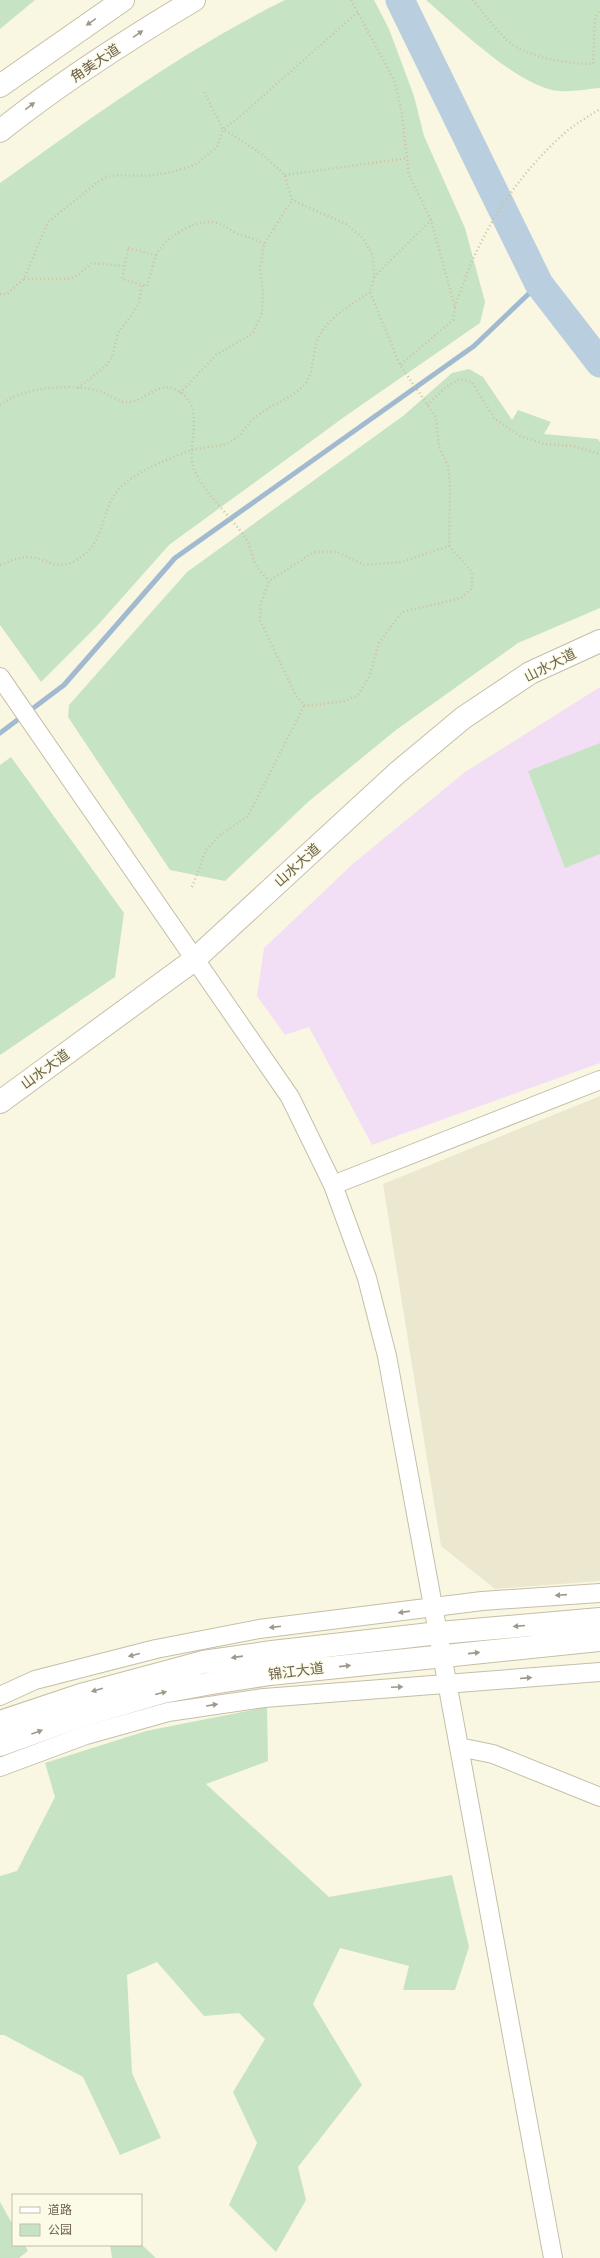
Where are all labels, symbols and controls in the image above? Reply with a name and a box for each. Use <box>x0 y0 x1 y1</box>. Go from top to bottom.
one-way arrow <box>86 18 96 26</box>
one-way arrow <box>133 30 143 38</box>
street label: 角美大道 <box>67 41 123 85</box>
one-way arrow <box>25 102 36 111</box>
street label: 山水大道 <box>521 645 579 685</box>
street label: 山水大道 <box>271 840 323 890</box>
street label: 山水大道 <box>18 1046 72 1092</box>
one-way arrow <box>555 1592 567 1599</box>
one-way arrow <box>398 1609 410 1615</box>
one-way arrow <box>513 1622 525 1629</box>
one-way arrow <box>269 1624 281 1630</box>
one-way arrow <box>468 1650 480 1656</box>
one-way arrow <box>128 1652 140 1658</box>
one-way arrow <box>231 1654 243 1660</box>
street label: 锦江大道 <box>267 1660 325 1682</box>
one-way arrow <box>339 1663 351 1669</box>
one-way arrow <box>520 1674 532 1681</box>
one-way arrow <box>391 1683 403 1690</box>
one-way arrow <box>91 1687 103 1693</box>
one-way arrow <box>155 1690 167 1696</box>
one-way arrow <box>205 1702 218 1708</box>
one-way arrow <box>31 1729 43 1735</box>
legend <box>12 2194 142 2246</box>
text: 道路 <box>48 2203 72 2216</box>
text: 公园 <box>48 2223 72 2236</box>

